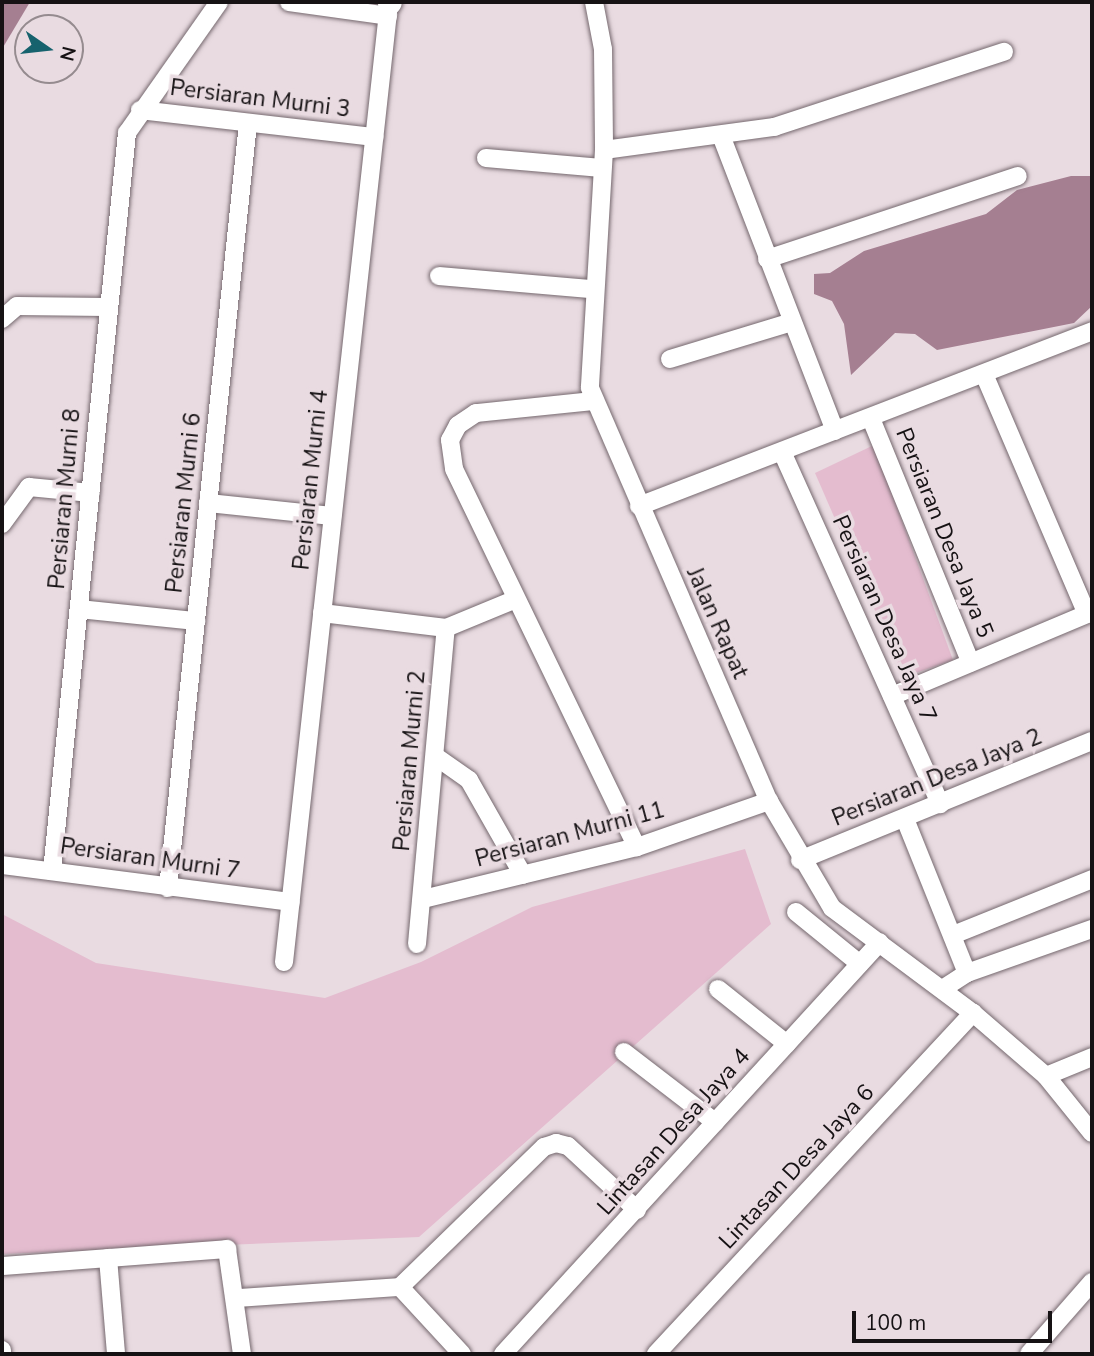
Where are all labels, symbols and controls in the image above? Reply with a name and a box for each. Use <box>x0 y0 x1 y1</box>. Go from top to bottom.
north arrow <box>14 14 84 84</box>
text: N <box>53 44 82 64</box>
street label: Persiaran Murni 3 <box>168 74 352 124</box>
street label: Persiaran Murni 4 <box>288 388 334 572</box>
street label: Persiaran Murni 8 <box>43 408 87 590</box>
street label: Persiaran Murni 6 <box>161 411 207 595</box>
street label: Persiaran Desa Jaya 5 <box>889 424 999 642</box>
street label: Persiaran Desa Jaya 7 <box>826 511 942 727</box>
street label: Jalan Rapat <box>680 563 754 683</box>
street label: Persiaran Murni 2 <box>388 670 432 852</box>
street label: Persiaran Desa Jaya 2 <box>828 723 1046 833</box>
street label: Persiaran Murni 11 <box>472 796 668 874</box>
street label: Persiaran Murni 7 <box>58 833 242 885</box>
street label: Lintasan Desa Jaya 4 <box>592 1043 756 1221</box>
street label: Lintasan Desa Jaya 6 <box>714 1079 880 1255</box>
scale bar <box>856 1296 1056 1340</box>
text: 100 m <box>865 1309 926 1337</box>

